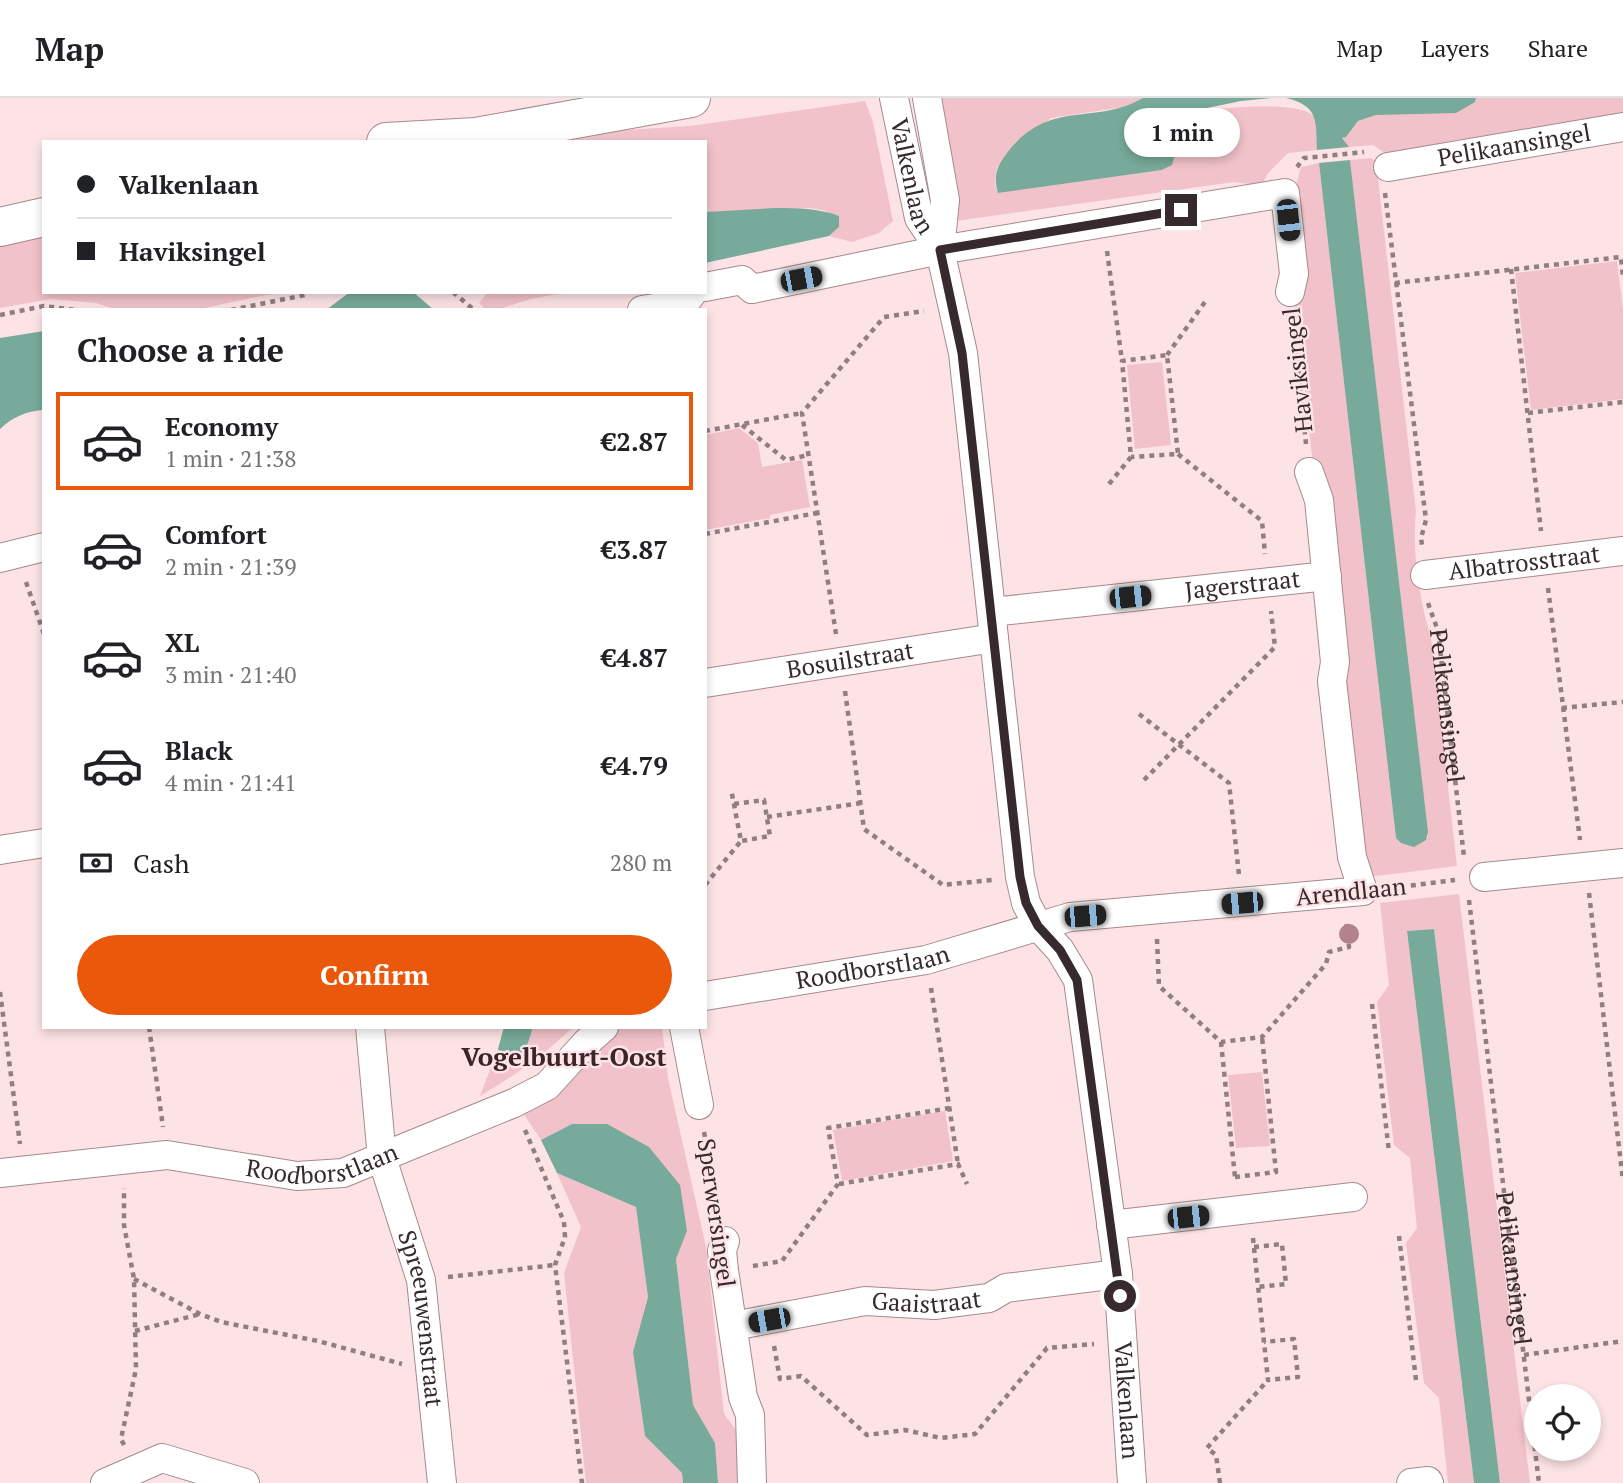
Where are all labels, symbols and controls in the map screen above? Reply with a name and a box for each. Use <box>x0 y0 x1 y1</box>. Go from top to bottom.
text: Map <box>35 27 104 70</box>
text: Map <box>1336 32 1383 64</box>
text: Layers <box>1421 32 1490 64</box>
text: Share <box>1528 32 1588 64</box>
callout: 1 min <box>1123 108 1239 158</box>
street label: Valkenlaan <box>884 115 942 240</box>
street label: Pelikaansingel <box>1435 116 1593 173</box>
text: 1 min <box>1151 117 1213 148</box>
text: Valkenlaan <box>119 167 259 201</box>
route end <box>1165 194 1197 226</box>
car <box>1276 198 1301 242</box>
text: Haviksingel <box>119 234 266 268</box>
car <box>779 265 824 293</box>
street label: Haviksingel <box>1275 306 1319 434</box>
text: Choose a ride <box>77 329 284 371</box>
text: Economy <box>165 409 278 443</box>
icon: car <box>81 410 144 473</box>
text: €2.87 <box>602 424 668 458</box>
text: 1 min · 21:38 <box>165 443 297 474</box>
text: Comfort <box>165 517 267 551</box>
icon: car <box>81 518 144 581</box>
text: €3.87 <box>602 532 668 566</box>
street label: Albatrosstraat <box>1447 537 1602 587</box>
text: 2 min · 21:39 <box>165 551 297 582</box>
street label: Jagerstraat <box>1183 562 1302 606</box>
car <box>1109 584 1152 610</box>
text: XL <box>165 625 199 659</box>
icon: car <box>81 626 144 689</box>
street label: Pelikaansingel <box>1423 627 1472 784</box>
street label: Bosuilstraat <box>784 634 916 685</box>
text: €4.87 <box>602 640 668 674</box>
text: 3 min · 21:40 <box>165 659 297 690</box>
text: Black <box>165 733 233 767</box>
icon: car <box>81 734 144 797</box>
text: €4.79 <box>602 748 668 782</box>
text: 4 min · 21:41 <box>165 767 297 798</box>
icon: cash <box>77 844 115 882</box>
text: Cash <box>133 846 189 880</box>
text: 280 m <box>610 847 672 878</box>
street label: Arendlaan <box>1294 869 1408 913</box>
car <box>1221 891 1264 915</box>
car <box>1064 904 1107 928</box>
button: Confirm <box>77 935 672 1015</box>
street label: Roodborstlaan <box>793 937 953 996</box>
district label: Vogelbuurt-Oost <box>461 1039 667 1073</box>
street label: Roodborstlaan <box>244 1135 402 1191</box>
street label: Sperwersingel <box>691 1136 743 1289</box>
street label: Pelikaansingel <box>1489 1189 1539 1347</box>
car <box>1167 1204 1210 1230</box>
street label: Spreeuwenstraat <box>391 1226 451 1409</box>
route start <box>1104 1280 1136 1312</box>
street label: Gaaistraat <box>871 1282 983 1320</box>
car <box>747 1306 792 1334</box>
street label: Valkenlaan <box>1108 1340 1147 1460</box>
map controls <box>1524 1384 1601 1461</box>
button: locate <box>1524 1384 1601 1461</box>

